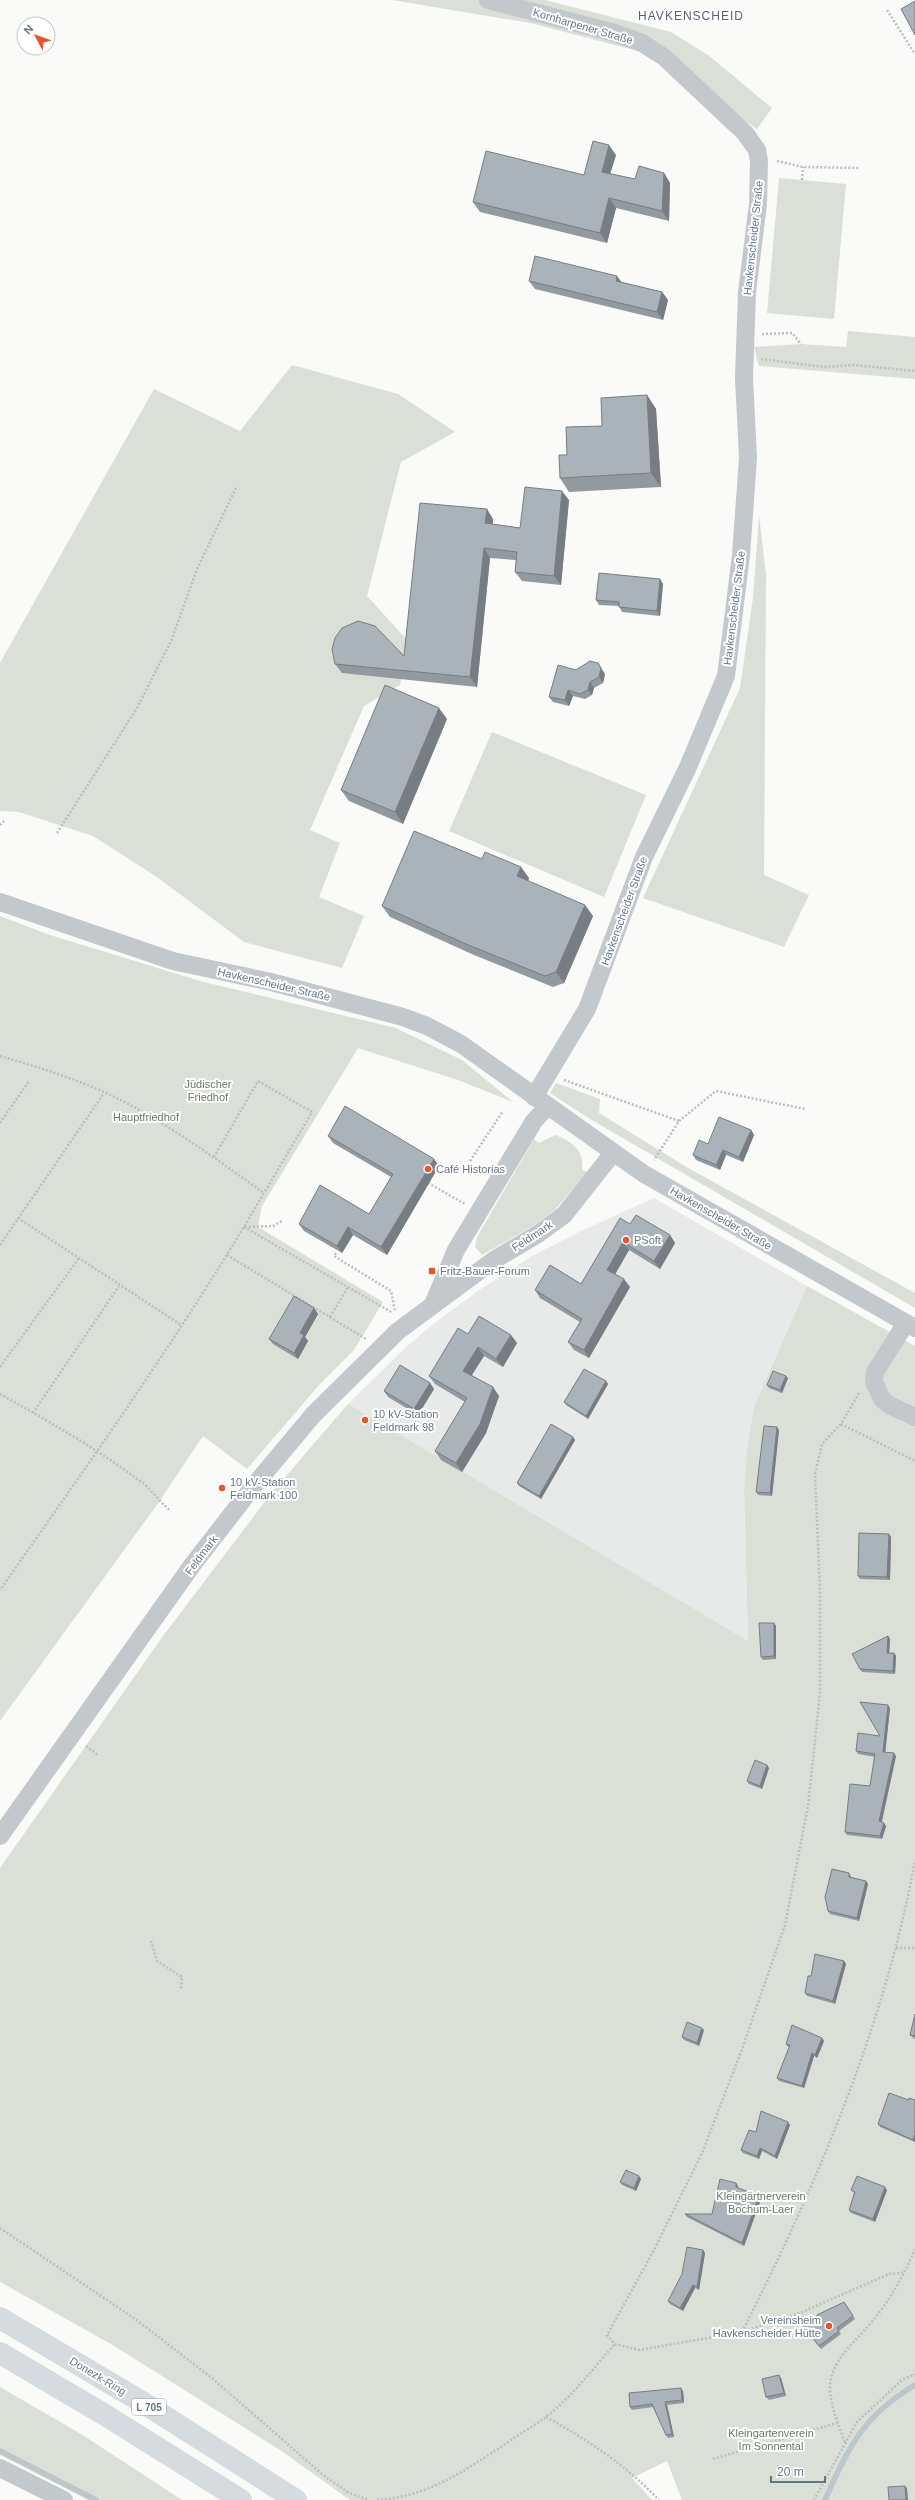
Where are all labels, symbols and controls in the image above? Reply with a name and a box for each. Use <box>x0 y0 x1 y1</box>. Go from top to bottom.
street label: Kornharpener Straße <box>532 6 634 46</box>
district label: HAVKENSCHEID <box>638 9 744 23</box>
north arrow <box>16 16 56 56</box>
text: N <box>21 22 36 36</box>
street label: Havkenscheider Straße <box>741 180 765 296</box>
street label: Havkenscheider Straße <box>721 550 747 666</box>
street label: Havkenscheider Straße <box>599 855 649 967</box>
street label: Havkenscheider Straße <box>217 965 331 1003</box>
park label: Jüdischer Friedhof <box>184 1078 232 1103</box>
park label: Hauptfriedhof <box>113 1111 180 1123</box>
place label: Café Historias <box>436 1163 506 1175</box>
marker: Café Historias <box>423 1164 433 1174</box>
street label: Havkenscheider Straße <box>668 1184 774 1252</box>
street label: Feldmark <box>510 1218 555 1254</box>
place label: PSoft <box>634 1234 661 1246</box>
marker: PSoft <box>621 1235 631 1245</box>
place label: Fritz-Bauer-Forum <box>440 1265 530 1277</box>
marker: Fritz-Bauer-Forum <box>427 1266 437 1276</box>
place label: 10 kV-Station Feldmark 98 <box>373 1408 438 1433</box>
marker: 10 kV-Station Feldmark 98 <box>360 1415 370 1425</box>
place label: 10 kV-Station Feldmark 100 <box>230 1476 297 1501</box>
marker: 10 kV-Station Feldmark 100 <box>217 1483 227 1493</box>
street label: Feldmark <box>182 1533 220 1577</box>
park label: Kleingärtnerverein Bochum-Laer <box>716 2190 806 2215</box>
place label: Vereinsheim Havkenscheider Hütte <box>713 2314 821 2339</box>
marker: Vereinsheim Havkenscheider Hütte <box>824 2321 834 2331</box>
street label: Donezk-Ring <box>68 2354 128 2398</box>
road number: L 705 <box>132 2399 166 2415</box>
park label: Kleingartenverein Im Sonnental <box>728 2427 814 2452</box>
scale bar <box>771 2458 825 2484</box>
text: 20 m <box>777 2465 804 2479</box>

